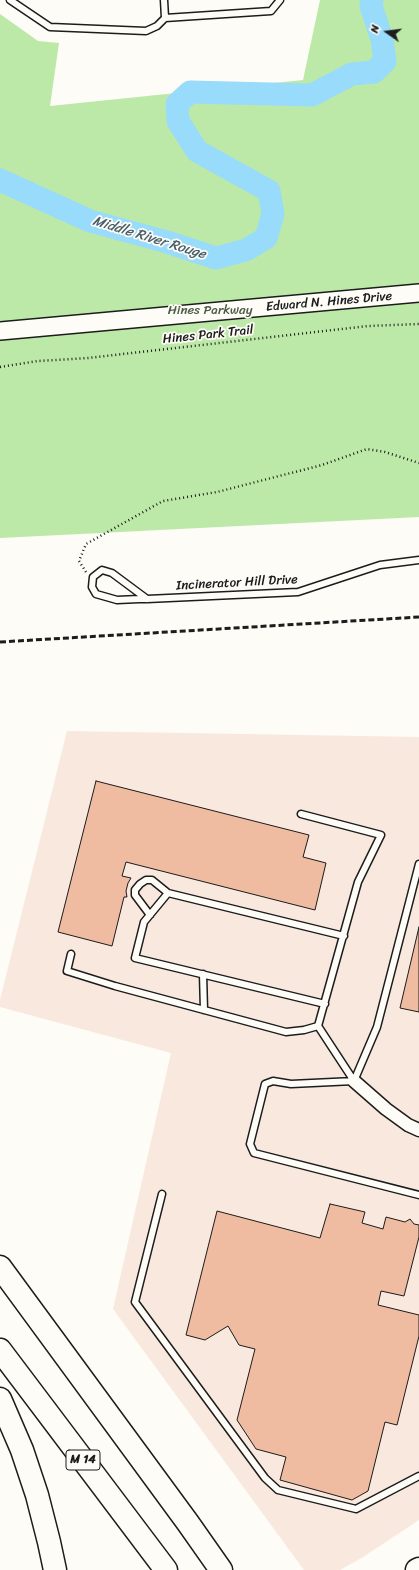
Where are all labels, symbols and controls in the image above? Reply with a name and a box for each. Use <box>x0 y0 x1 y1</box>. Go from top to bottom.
north arrow <box>367 12 407 52</box>
text: N <box>365 23 385 35</box>
water label: Middle River Rouge <box>90 213 208 263</box>
street label: Edward N. Hines Drive <box>265 289 393 315</box>
park label: Hines Parkway <box>168 303 252 319</box>
street label: Hines Park Trail <box>162 322 254 348</box>
street label: Incinerator Hill Drive <box>176 572 298 594</box>
road number: M 14 <box>66 1450 100 1470</box>

